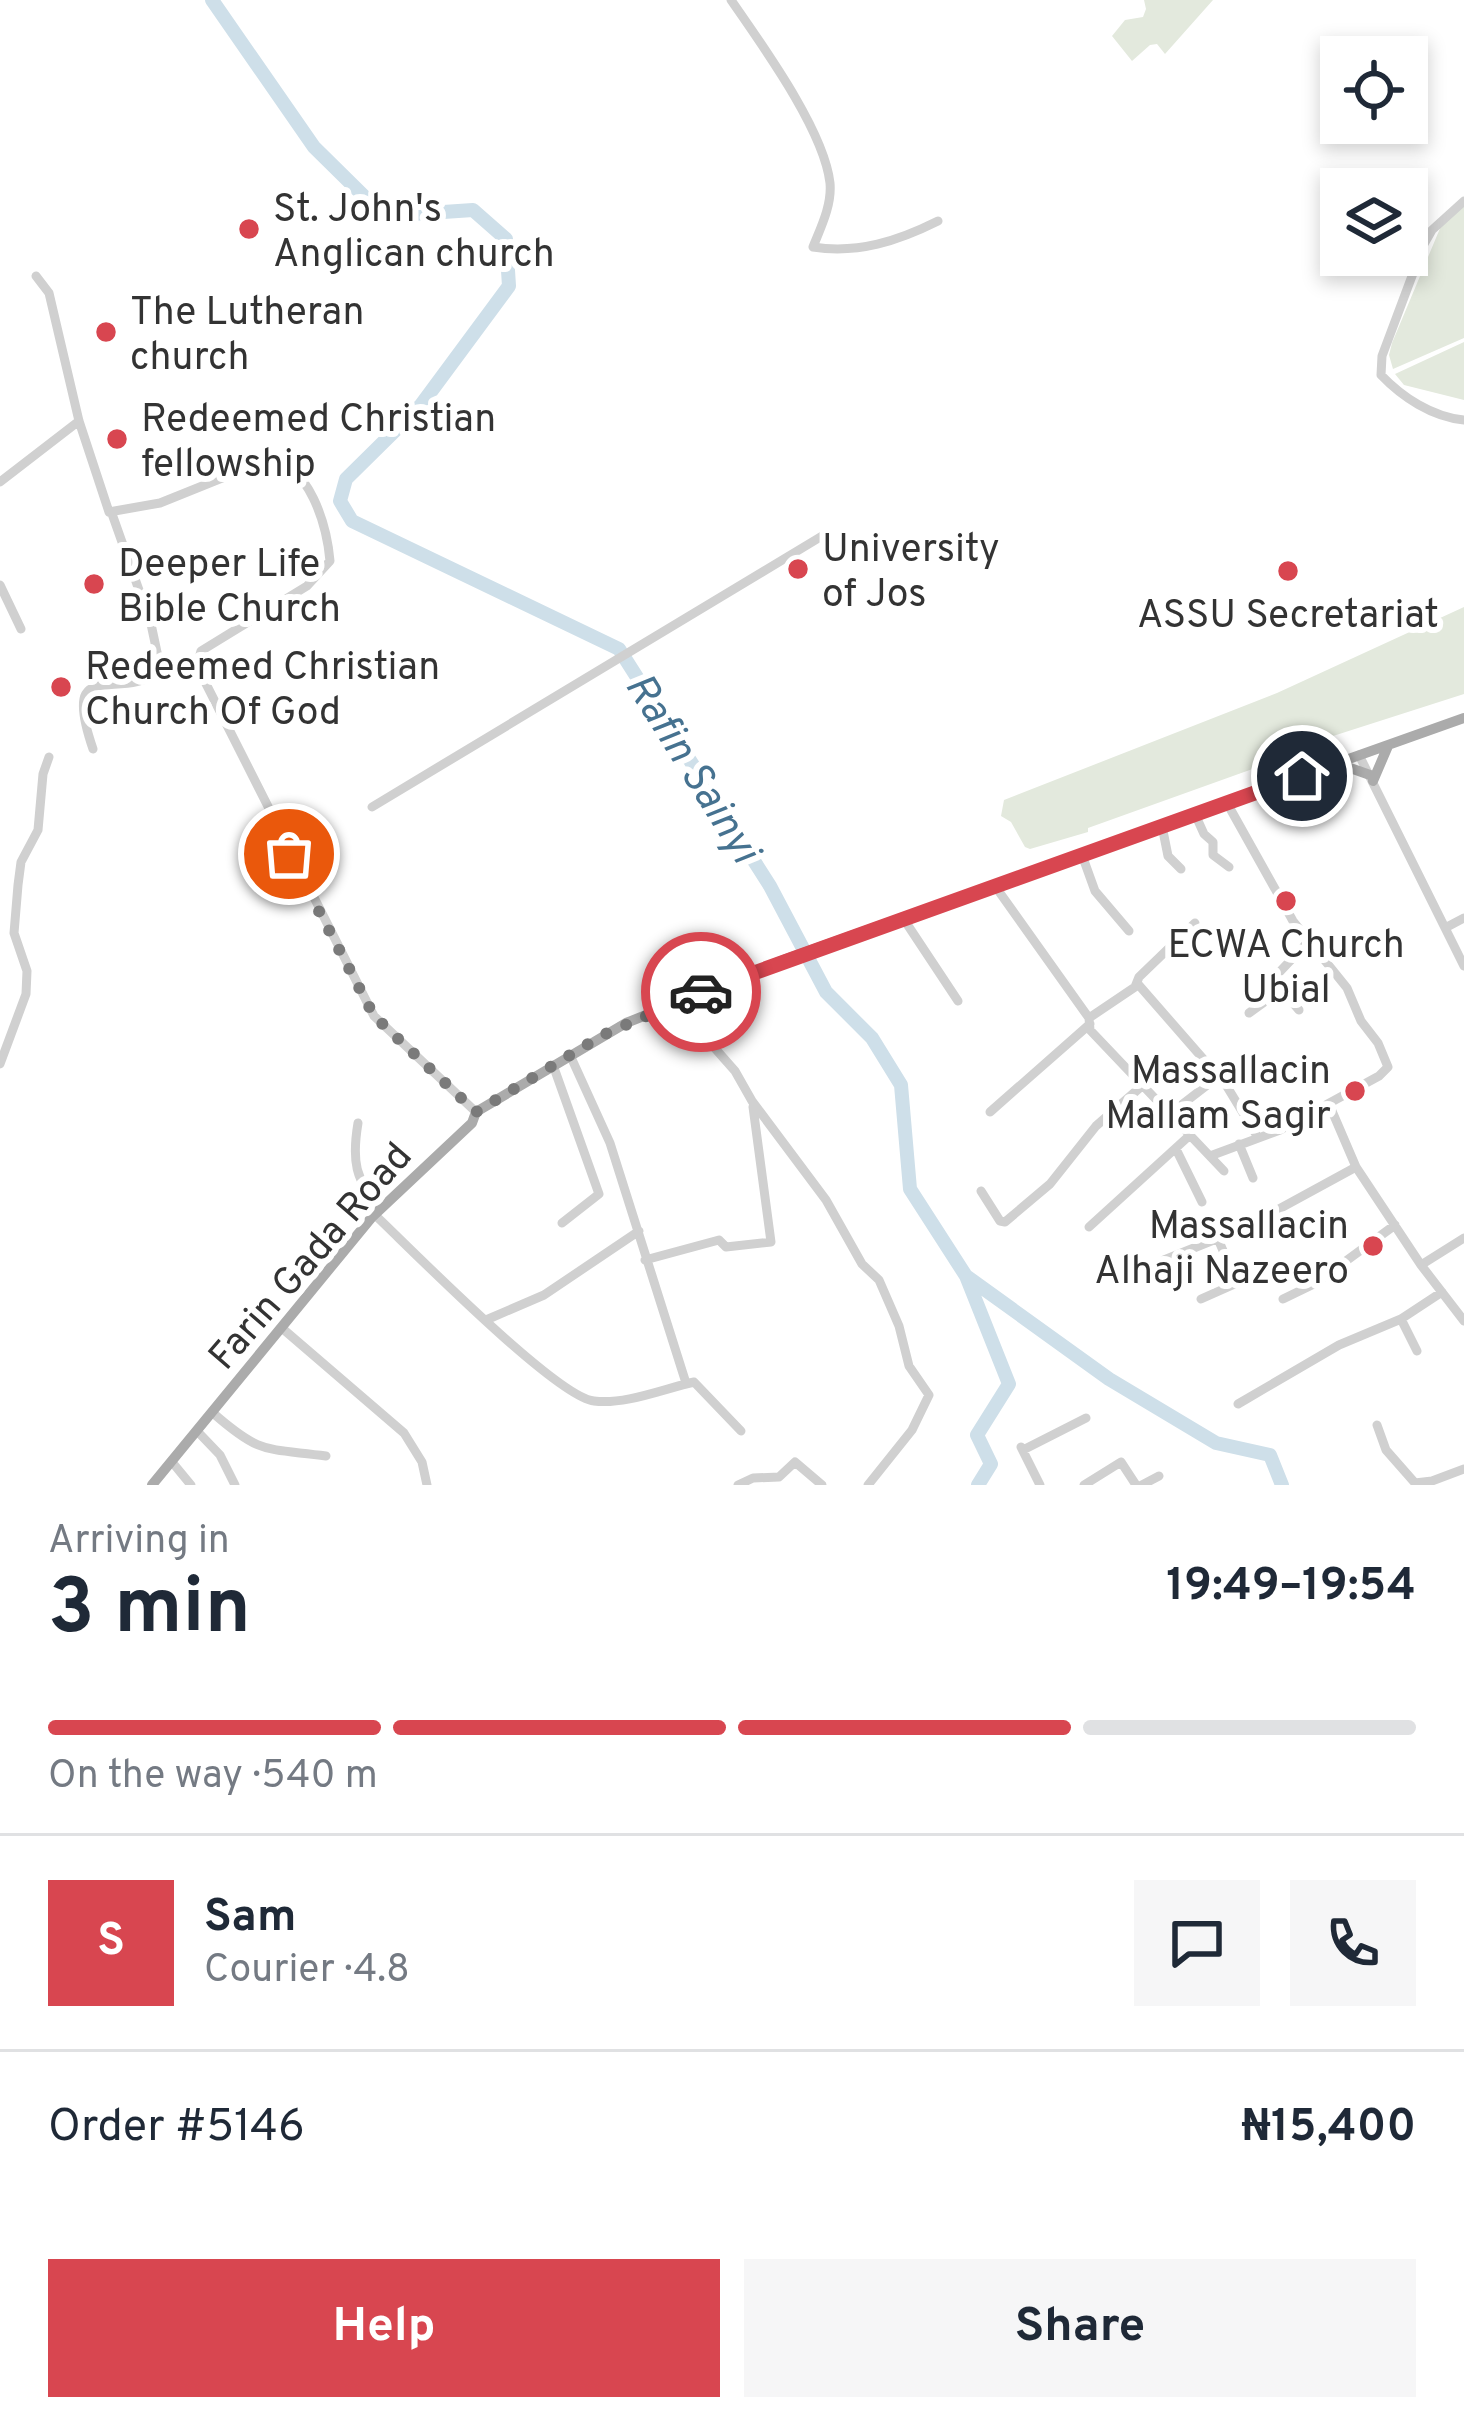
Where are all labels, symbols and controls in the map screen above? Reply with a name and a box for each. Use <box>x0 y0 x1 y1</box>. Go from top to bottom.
map controls <box>1320 36 1428 276</box>
button: locate <box>1320 36 1428 144</box>
button: layers <box>1320 168 1428 276</box>
place label: St. John's Anglican church <box>273 187 555 281</box>
marker: St. John's Anglican church <box>236 216 262 242</box>
place label: The Lutheran church <box>130 290 364 384</box>
marker: The Lutheran church <box>93 319 119 345</box>
place label: Redeemed Christian fellowship <box>141 397 496 491</box>
marker: Redeemed Christian fellowship <box>104 426 130 452</box>
place label: University of Jos <box>822 527 1000 621</box>
place label: Deeper Life Bible Church <box>118 542 341 636</box>
marker: University of Jos <box>785 556 811 582</box>
marker: ASSU Secretariat <box>1275 558 1301 584</box>
marker: Deeper Life Bible Church <box>81 571 107 597</box>
place label: ASSU Secretariat <box>1137 593 1439 642</box>
place label: Redeemed Christian Church Of God <box>85 645 440 739</box>
water label: Rafin Sainyi <box>611 665 771 876</box>
marker: Redeemed Christian Church Of God <box>48 674 74 700</box>
pin <box>1251 725 1353 827</box>
icon: home <box>1269 743 1335 809</box>
pin <box>238 803 340 905</box>
icon: bag <box>256 821 322 887</box>
marker: ECWA Church Ubial <box>1273 888 1299 914</box>
place label: ECWA Church Ubial <box>1167 923 1405 1017</box>
courier <box>641 932 761 1052</box>
icon: car <box>668 959 734 1025</box>
place label: Massallacin Mallam Sagir <box>1105 1049 1331 1143</box>
marker: Massallacin Mallam Sagir <box>1342 1078 1368 1104</box>
street label: Farin Gada Road <box>200 1134 425 1382</box>
place label: Massallacin Alhaji Nazeero <box>1094 1204 1349 1298</box>
marker: Massallacin Alhaji Nazeero <box>1360 1233 1386 1259</box>
text: Arriving in <box>48 1518 230 1567</box>
text: 19:49–19:54 <box>1166 1559 1416 1616</box>
text: 3 min <box>48 1562 251 1661</box>
text: On the way · 540 m <box>48 1753 378 1802</box>
button: chat <box>1134 1880 1260 2006</box>
button: phone <box>1290 1880 1416 2006</box>
text: Sam <box>204 1890 296 1947</box>
text: S <box>97 1914 125 1971</box>
text: Courier · 4.8 <box>204 1947 410 1996</box>
text: Order #5146 <box>48 2100 305 2157</box>
text: ₦15,400 <box>1241 2100 1416 2157</box>
button: Help <box>48 2259 720 2397</box>
button: Share <box>744 2259 1416 2397</box>

